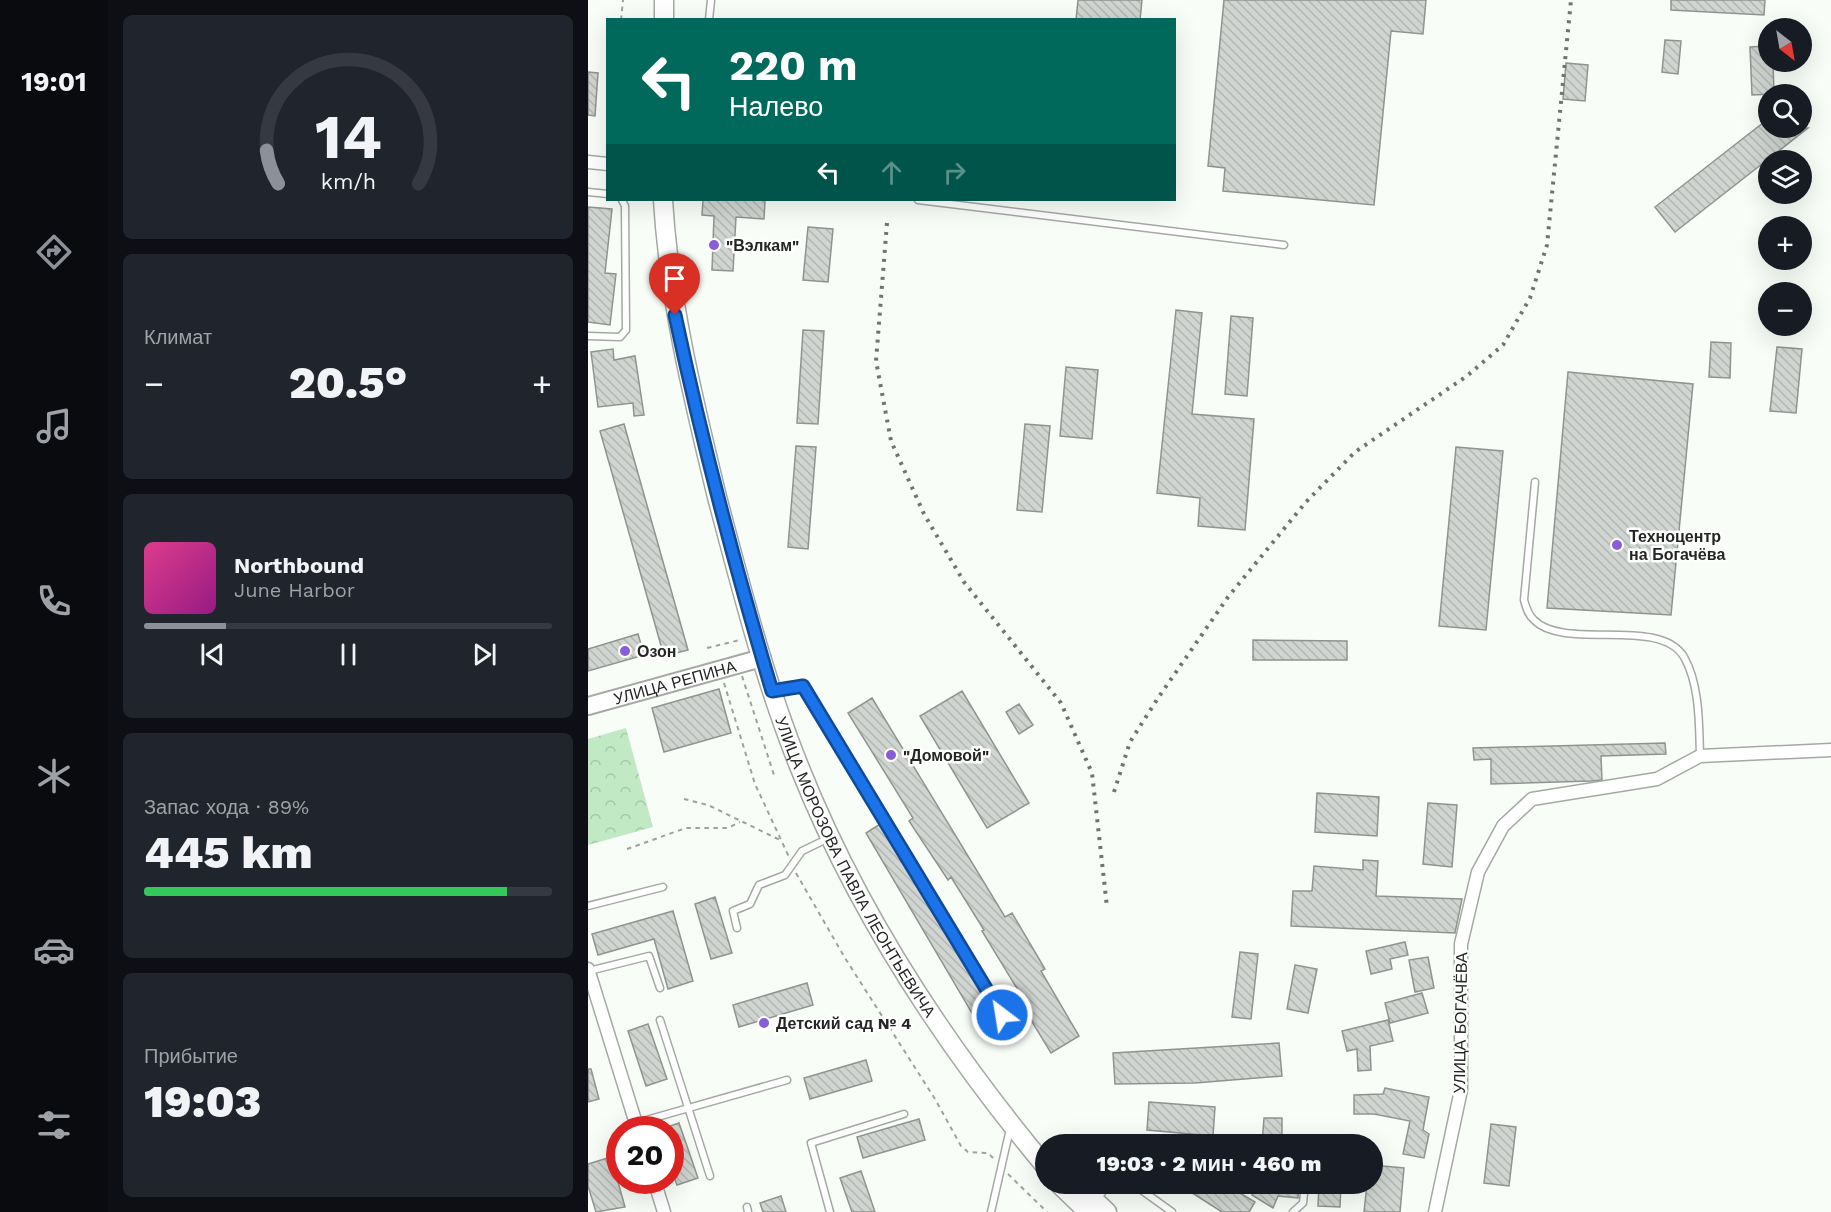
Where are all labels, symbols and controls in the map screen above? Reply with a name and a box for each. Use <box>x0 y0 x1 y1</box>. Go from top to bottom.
north arrow <box>1758 18 1812 72</box>
map controls <box>1758 18 1812 336</box>
text: 220 m <box>729 41 858 90</box>
icon: left <box>630 42 708 120</box>
text: 19:01 <box>21 66 87 98</box>
button: search <box>1758 84 1812 138</box>
text: Налево <box>729 91 823 123</box>
text: 14 <box>314 100 382 173</box>
button: layers <box>1758 150 1812 204</box>
icon: left <box>812 156 845 189</box>
icon: ahead <box>875 156 908 189</box>
icon: right <box>938 156 971 189</box>
text: km/h <box>320 170 376 195</box>
button: + <box>1758 216 1812 270</box>
icon: directions <box>33 231 75 273</box>
place label: "Вэлкам" <box>726 236 799 255</box>
marker: "Вэлкам" <box>707 238 721 252</box>
pin <box>649 253 700 315</box>
icon: arrive <box>658 262 691 295</box>
button: − <box>1758 282 1812 336</box>
text: Климат <box>144 325 212 349</box>
text: 20.5° <box>289 356 407 409</box>
text: − <box>144 364 164 403</box>
text: + <box>532 364 552 403</box>
icon: music <box>33 405 75 447</box>
place label: Техноцентр на Богачёва <box>1629 527 1725 564</box>
marker: Техноцентр на Богачёва <box>1610 538 1624 552</box>
text: Northbound <box>234 553 364 578</box>
text: June Harbor <box>234 578 355 602</box>
icon: phone <box>33 580 75 622</box>
icon: previous <box>196 638 229 671</box>
icon: pause <box>332 638 365 671</box>
icon: next <box>468 638 501 671</box>
place label: Озон <box>637 642 676 661</box>
marker: Озон <box>618 644 632 658</box>
street label: УЛИЦА РЕПИНА <box>612 657 739 708</box>
street label: УЛИЦА МОРОЗОВА ПАВЛА ЛЕОНТЬЕВИЧА <box>771 714 940 1021</box>
place label: "Домовой" <box>903 746 989 765</box>
marker: "Домовой" <box>884 748 898 762</box>
icon: climate <box>33 755 75 797</box>
text: Запас хода · 89% <box>144 795 309 819</box>
text: 445 km <box>144 826 313 879</box>
icon: car <box>33 929 75 971</box>
street label: УЛИЦА БОГАЧЁВА <box>1450 952 1471 1094</box>
position arrow <box>970 983 1034 1047</box>
place label: Детский сад № 4 <box>776 1014 911 1033</box>
marker: Детский сад № 4 <box>757 1016 771 1030</box>
text: Прибытие <box>144 1044 238 1068</box>
text: 19:03 <box>144 1075 261 1128</box>
icon: filters <box>33 1104 75 1146</box>
speed limit sign: 20 <box>606 1116 684 1194</box>
text: 19:03 · 2 мин · 460 m <box>1097 1151 1321 1176</box>

